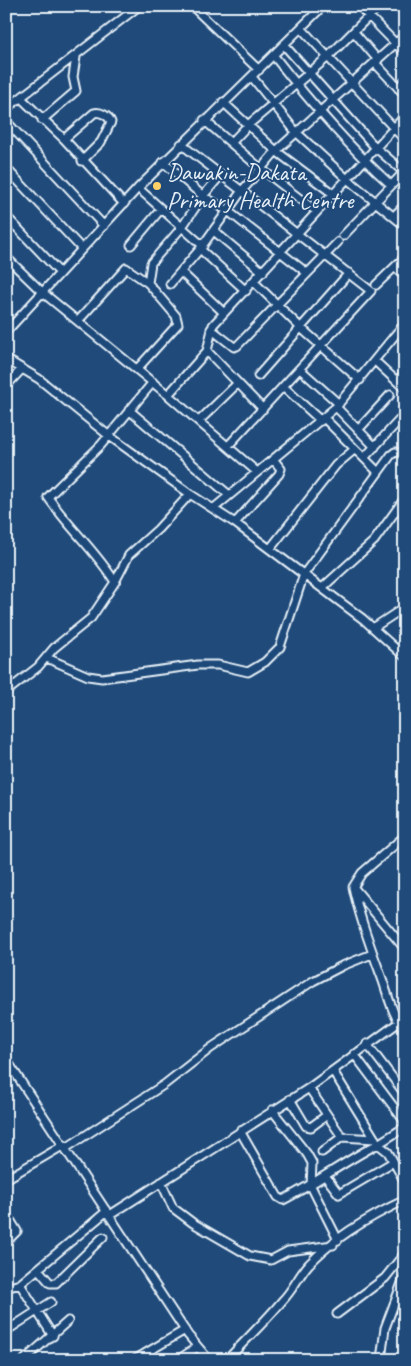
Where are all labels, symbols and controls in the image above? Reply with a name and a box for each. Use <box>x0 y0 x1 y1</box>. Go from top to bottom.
place label: Dawakin-Dakata Primary Health Centre <box>167 157 356 215</box>
marker: Dawakin-Dakata Primary Health Centre <box>151 180 163 192</box>

